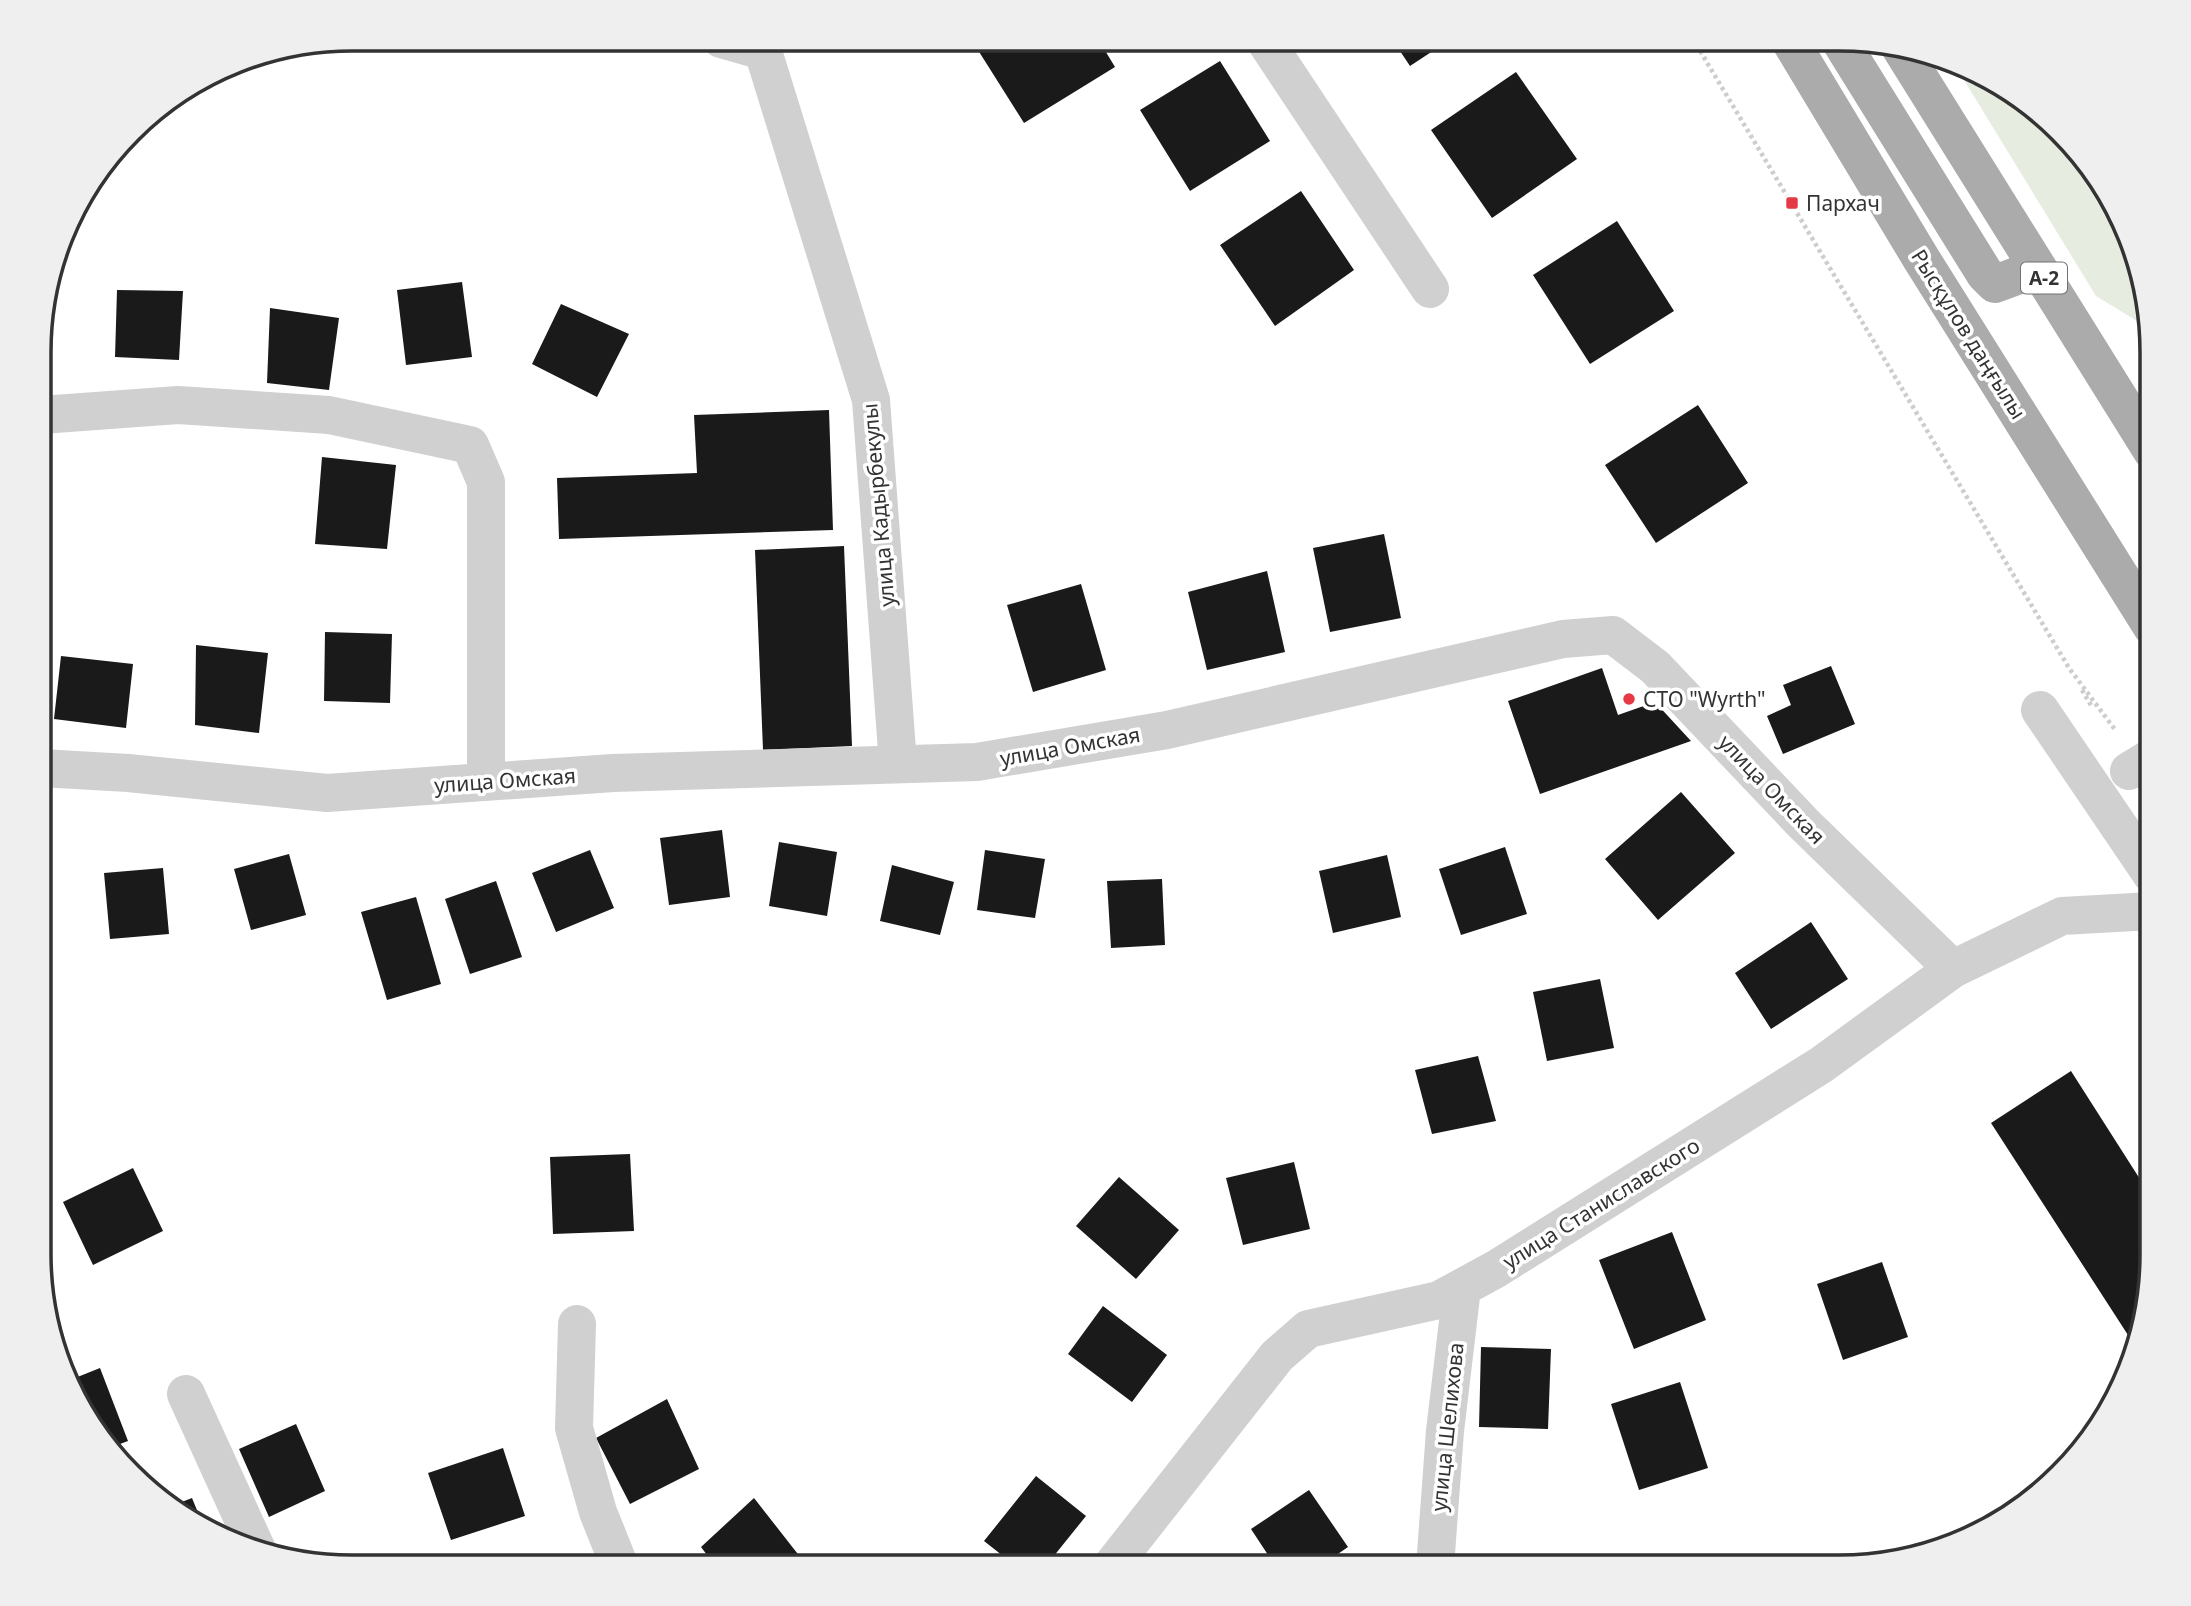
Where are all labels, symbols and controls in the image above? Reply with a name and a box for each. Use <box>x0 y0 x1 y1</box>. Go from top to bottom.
place label: Пархач <box>1806 189 1880 217</box>
marker: Пархач <box>1784 195 1800 211</box>
street label: Рысқұлов даңғылы <box>1905 244 2033 424</box>
road number: A-2 <box>2021 262 2067 294</box>
street label: улица Кадырбекулы <box>855 402 901 608</box>
place label: СТО "Wyrth" <box>1643 685 1766 713</box>
marker: СТО "Wyrth" <box>1621 691 1637 707</box>
street label: улица Омская <box>998 720 1142 772</box>
street label: улица Омская <box>1713 728 1831 850</box>
street label: улица Омская <box>433 761 577 799</box>
street label: улица Станиславского <box>1497 1131 1705 1275</box>
street label: улица Шелихова <box>1424 1341 1470 1513</box>

